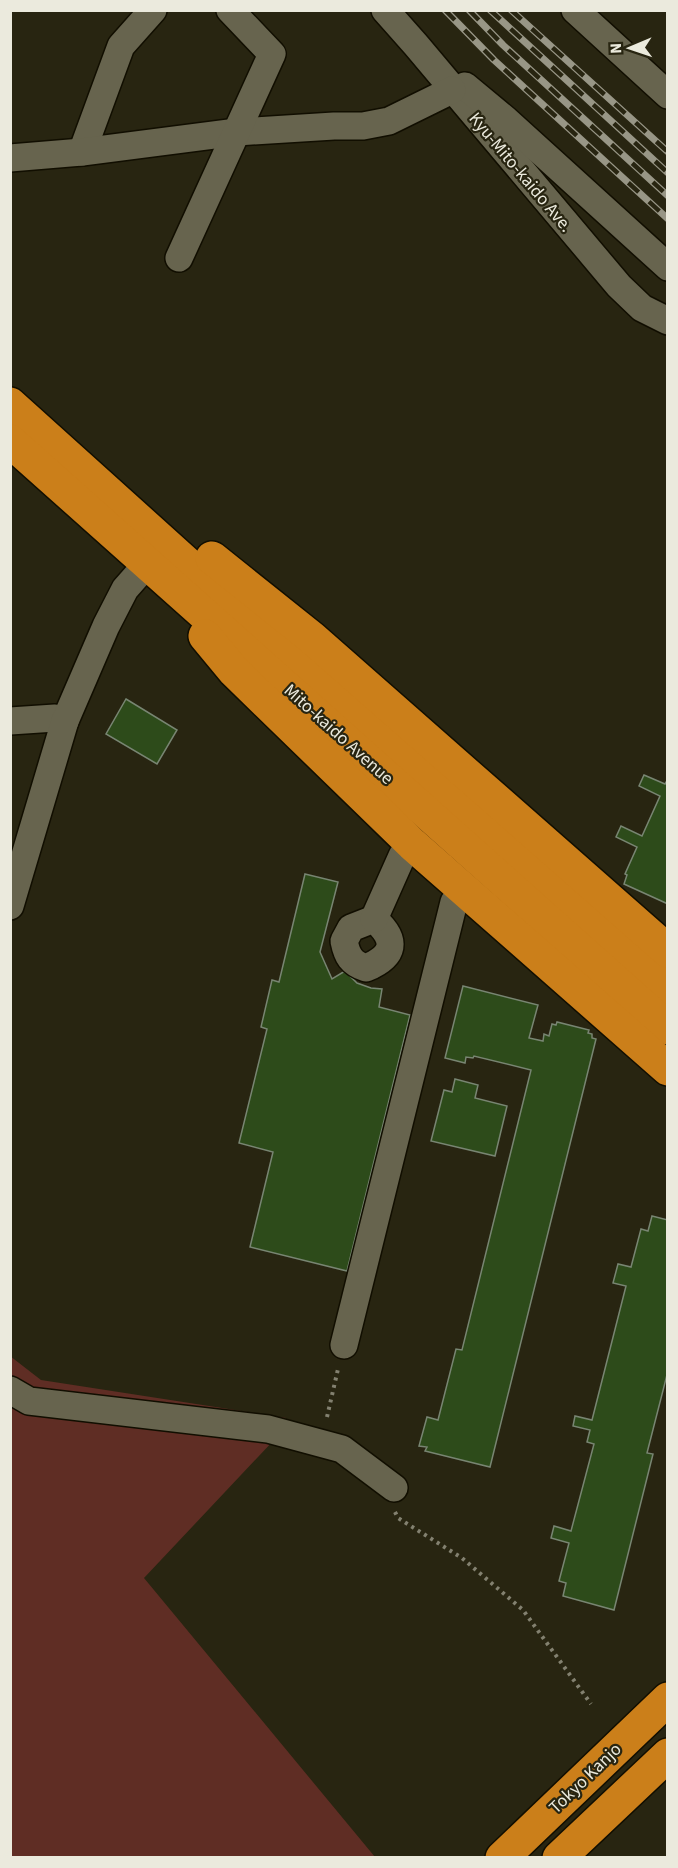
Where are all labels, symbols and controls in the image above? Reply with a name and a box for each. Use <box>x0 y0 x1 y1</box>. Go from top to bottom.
north arrow <box>600 18 660 78</box>
text: N <box>605 43 627 54</box>
street label: Kyu-Mito-kaido Ave. <box>463 107 578 238</box>
street label: Mito-kaido Avenue <box>278 678 399 791</box>
street label: Tokyo Kanjo <box>543 1737 627 1819</box>

